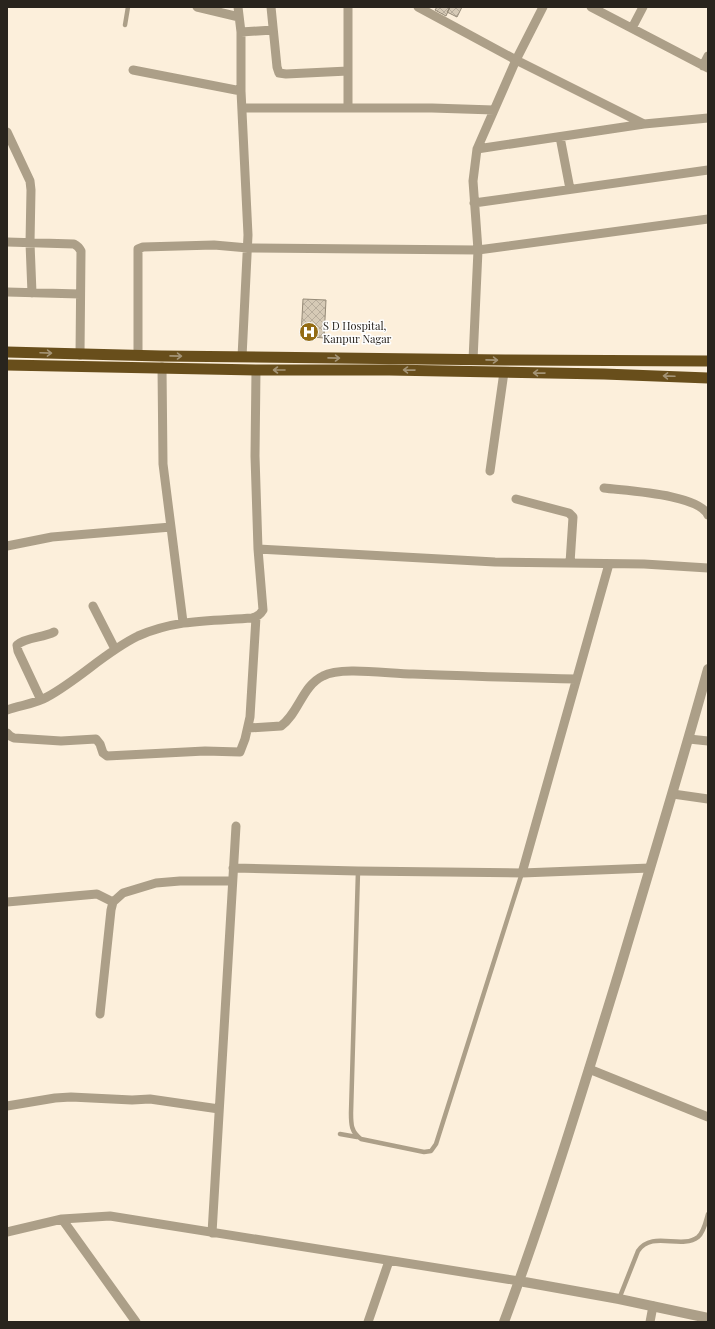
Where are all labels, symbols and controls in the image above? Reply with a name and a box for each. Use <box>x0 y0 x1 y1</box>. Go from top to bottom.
place label: S D Hospital, Kanpur Nagar <box>323 318 392 346</box>
hospital icon: S D Hospital, Kanpur Nagar <box>298 321 320 343</box>
one-way arrow <box>39 350 52 357</box>
one-way arrow <box>169 352 182 360</box>
one-way arrow <box>327 354 340 362</box>
one-way arrow <box>485 356 498 364</box>
one-way arrow <box>273 366 286 374</box>
one-way arrow <box>403 366 416 374</box>
one-way arrow <box>533 369 546 377</box>
one-way arrow <box>663 373 676 380</box>

